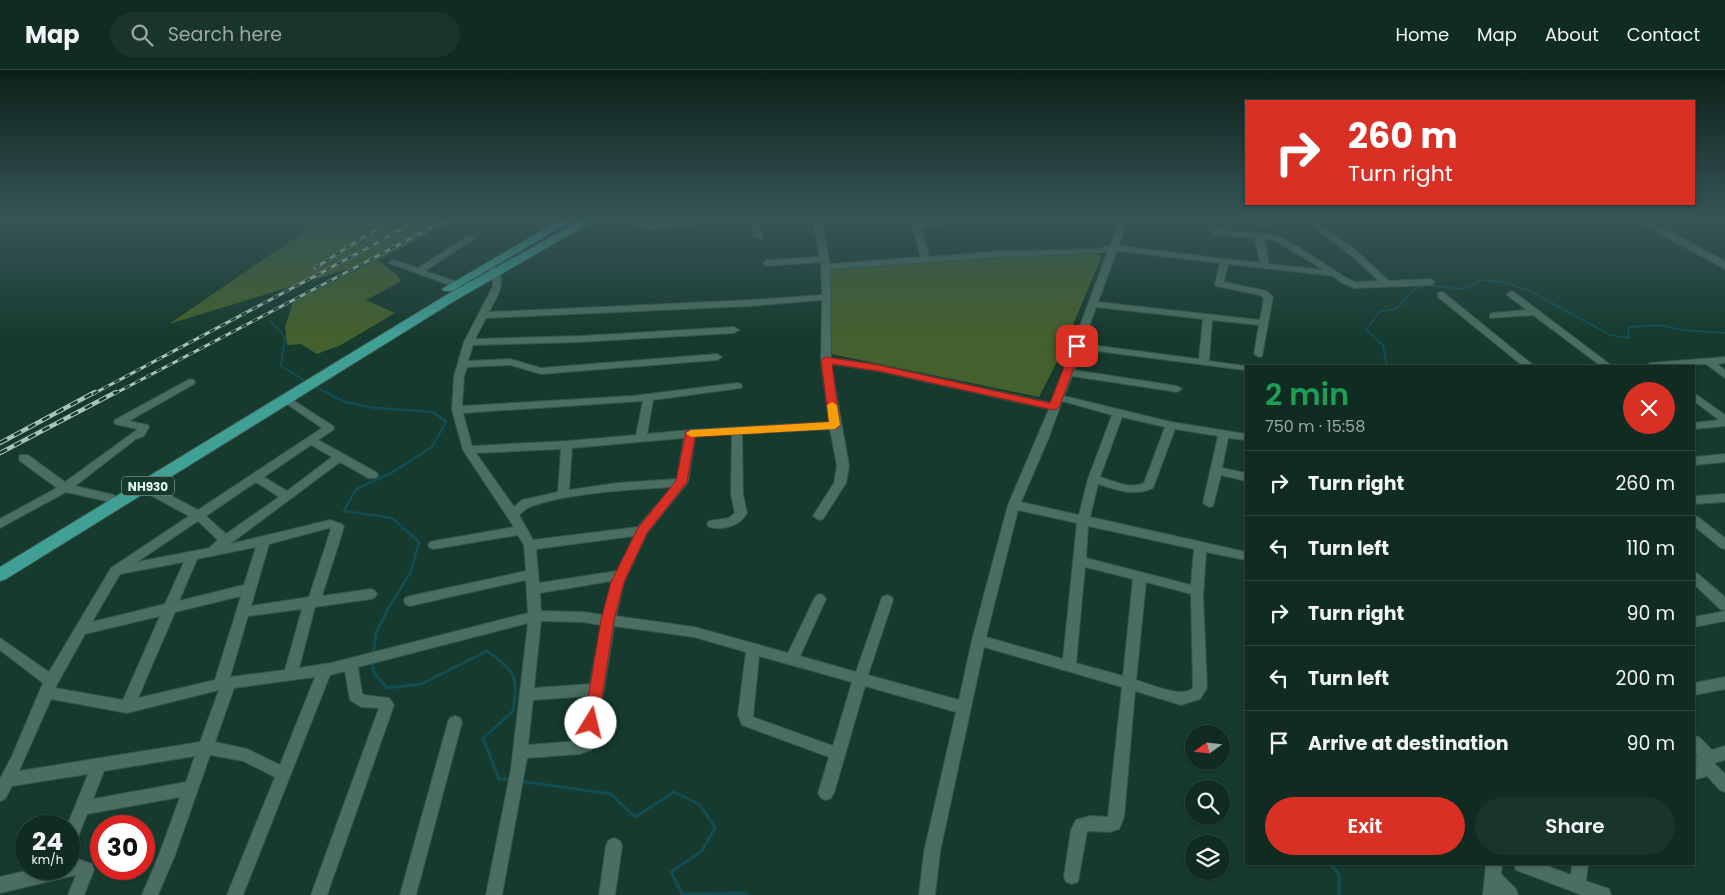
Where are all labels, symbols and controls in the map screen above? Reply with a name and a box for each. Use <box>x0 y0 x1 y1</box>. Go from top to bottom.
search box <box>110 12 460 57</box>
text: Map <box>25 18 80 51</box>
icon: search <box>128 21 156 49</box>
text: Search here <box>168 21 282 48</box>
text: Home <box>1395 22 1449 47</box>
text: Map <box>1477 22 1517 47</box>
text: About <box>1545 22 1599 47</box>
text: Contact <box>1627 22 1700 47</box>
text: 260 m <box>1348 111 1458 160</box>
icon: right <box>1265 120 1330 185</box>
text: Turn right <box>1348 158 1453 189</box>
pin <box>1056 325 1098 367</box>
icon: arrive <box>1063 332 1091 360</box>
text: 2 min <box>1265 373 1349 416</box>
button: close <box>1623 382 1675 434</box>
text: 750 m · 15:58 <box>1265 415 1365 438</box>
icon: right <box>1265 469 1293 497</box>
text: Turn right <box>1308 470 1404 497</box>
text: 260 m <box>1615 470 1675 497</box>
road number: NH930 <box>122 476 174 496</box>
icon: left <box>1265 534 1293 562</box>
text: Turn left <box>1308 535 1389 562</box>
text: 110 m <box>1626 535 1675 562</box>
icon: right <box>1265 599 1293 627</box>
text: Turn right <box>1308 600 1404 627</box>
text: 90 m <box>1626 600 1675 627</box>
icon: left <box>1265 664 1293 692</box>
text: Turn left <box>1308 665 1389 692</box>
text: 200 m <box>1616 665 1675 692</box>
position arrow <box>564 696 616 748</box>
north arrow <box>1185 725 1230 770</box>
map controls <box>1185 725 1230 880</box>
icon: arrive <box>1265 729 1293 757</box>
text: Arrive at destination <box>1308 730 1509 757</box>
text: 90 m <box>1626 730 1675 757</box>
button: search <box>1185 780 1230 825</box>
button: Exit <box>1265 797 1465 855</box>
button: Share <box>1475 797 1675 855</box>
speed limit sign: 30 <box>90 815 155 880</box>
text: 24 <box>32 824 63 859</box>
button: layers <box>1185 835 1230 880</box>
text: km/h <box>32 851 63 868</box>

